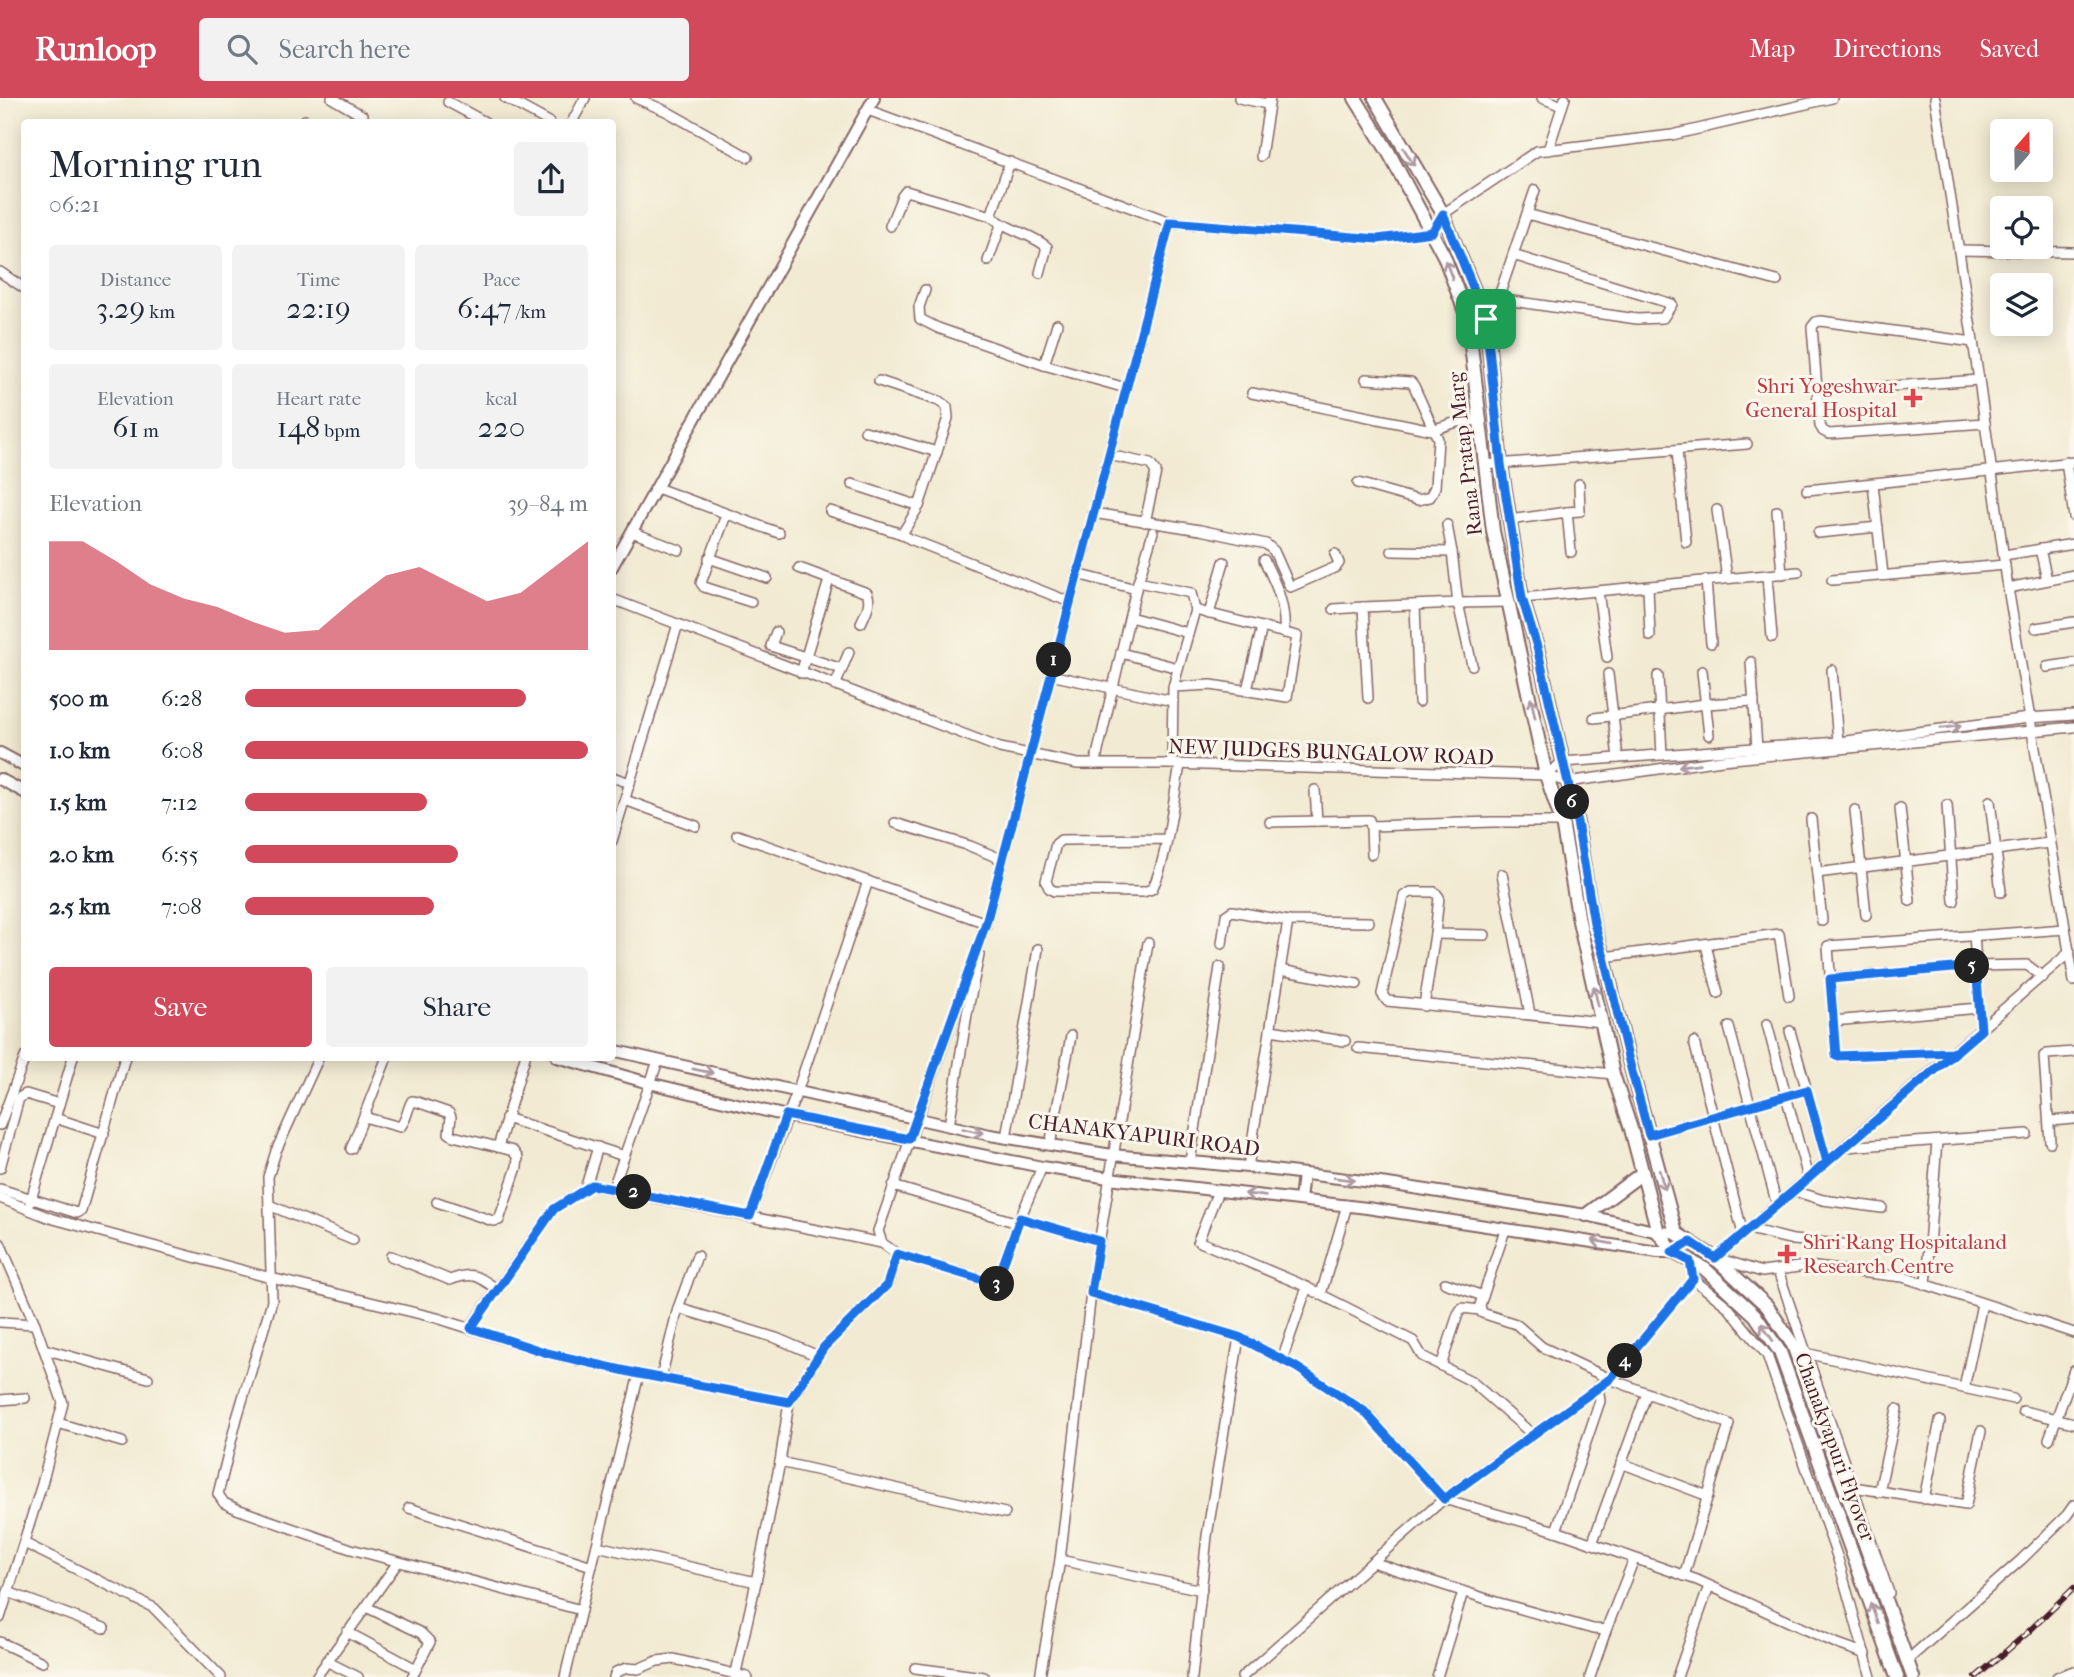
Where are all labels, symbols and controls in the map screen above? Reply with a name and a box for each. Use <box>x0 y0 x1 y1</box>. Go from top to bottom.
search box <box>199 18 689 81</box>
text: Runloop <box>35 30 157 69</box>
icon: search <box>223 30 261 68</box>
text: Search here <box>279 34 410 65</box>
text: Map <box>1749 35 1795 63</box>
text: Directions <box>1833 35 1941 63</box>
text: Saved <box>1979 35 2039 63</box>
north arrow <box>1990 119 2053 182</box>
map controls <box>1990 119 2053 336</box>
text: Morning run <box>49 142 262 187</box>
button: share <box>514 142 588 216</box>
one-way arrow <box>1402 147 1416 167</box>
text: 06:21 <box>49 191 100 218</box>
button: locate <box>1990 196 2053 259</box>
one-way arrow <box>1442 259 1455 281</box>
text: Distance <box>100 269 171 291</box>
text: Time <box>297 269 340 291</box>
text: Pace <box>483 269 520 291</box>
button: layers <box>1990 273 2053 336</box>
pin <box>1456 289 1516 349</box>
text: 3.29 <box>96 291 145 326</box>
text: 22:19 <box>286 291 351 326</box>
text: 6:47 <box>457 291 512 326</box>
icon: arrive <box>1467 300 1505 338</box>
text: km <box>145 301 175 323</box>
text: /km <box>512 301 546 323</box>
street label: Rana Pratap Marg <box>1443 370 1487 537</box>
place label: Shri Yogeshwar General Hospital <box>1745 374 1897 422</box>
text: Elevation <box>97 388 174 410</box>
text: Heart rate <box>276 388 361 410</box>
text: kcal <box>486 388 517 410</box>
marker: Shri Yogeshwar General Hospital <box>1903 388 1923 408</box>
text: 61 <box>112 410 139 445</box>
text: 148 <box>277 410 320 445</box>
text: 220 <box>478 410 525 445</box>
text: m <box>139 420 159 442</box>
text: bpm <box>320 420 360 442</box>
text: Elevation <box>49 490 142 517</box>
text: 39–84 m <box>507 490 588 517</box>
pin: 1 <box>1036 642 1072 678</box>
text: 1 <box>1050 648 1057 670</box>
text: 500 m <box>49 685 108 712</box>
text: 6:28 <box>161 685 202 712</box>
one-way arrow <box>1525 697 1539 720</box>
one-way arrow <box>1939 721 1962 734</box>
street label: NEW JUDGES BUNGALOW ROAD <box>1168 734 1494 770</box>
text: 1.0 km <box>49 737 110 764</box>
text: 6:08 <box>161 737 203 764</box>
one-way arrow <box>1678 759 1701 772</box>
pin: 6 <box>1554 784 1590 820</box>
text: 1.5 km <box>49 789 107 816</box>
text: 7:12 <box>161 789 198 816</box>
text: 6 <box>1566 790 1577 812</box>
text: 2.0 km <box>49 841 114 868</box>
text: 6:55 <box>161 841 199 868</box>
text: 2.5 km <box>49 893 110 920</box>
text: 7:08 <box>161 893 202 920</box>
pin: 5 <box>1954 948 1990 984</box>
text: 5 <box>1967 954 1976 976</box>
button: Save <box>49 967 312 1047</box>
button: Share <box>326 967 588 1047</box>
one-way arrow <box>1589 985 1602 1008</box>
one-way arrow <box>691 1064 714 1078</box>
street label: CHANAKYAPURI ROAD <box>1027 1109 1261 1161</box>
one-way arrow <box>961 1125 984 1139</box>
one-way arrow <box>1656 1169 1669 1191</box>
one-way arrow <box>1332 1172 1355 1185</box>
pin: 2 <box>616 1174 652 1210</box>
text: 2 <box>629 1180 638 1202</box>
one-way arrow <box>1244 1188 1267 1201</box>
place label: Shri Rang Hospitaland Research Centre <box>1803 1230 2007 1278</box>
one-way arrow <box>1591 1235 1614 1249</box>
marker: Shri Rang Hospitaland Research Centre <box>1777 1244 1797 1264</box>
pin: 3 <box>979 1266 1014 1302</box>
text: 3 <box>993 1272 1000 1294</box>
one-way arrow <box>1760 1323 1774 1342</box>
pin: 4 <box>1608 1344 1642 1378</box>
text: 4 <box>1619 1349 1630 1371</box>
street label: Chanakyapuri Flyover <box>1790 1349 1880 1545</box>
one-way arrow <box>1866 1602 1879 1624</box>

